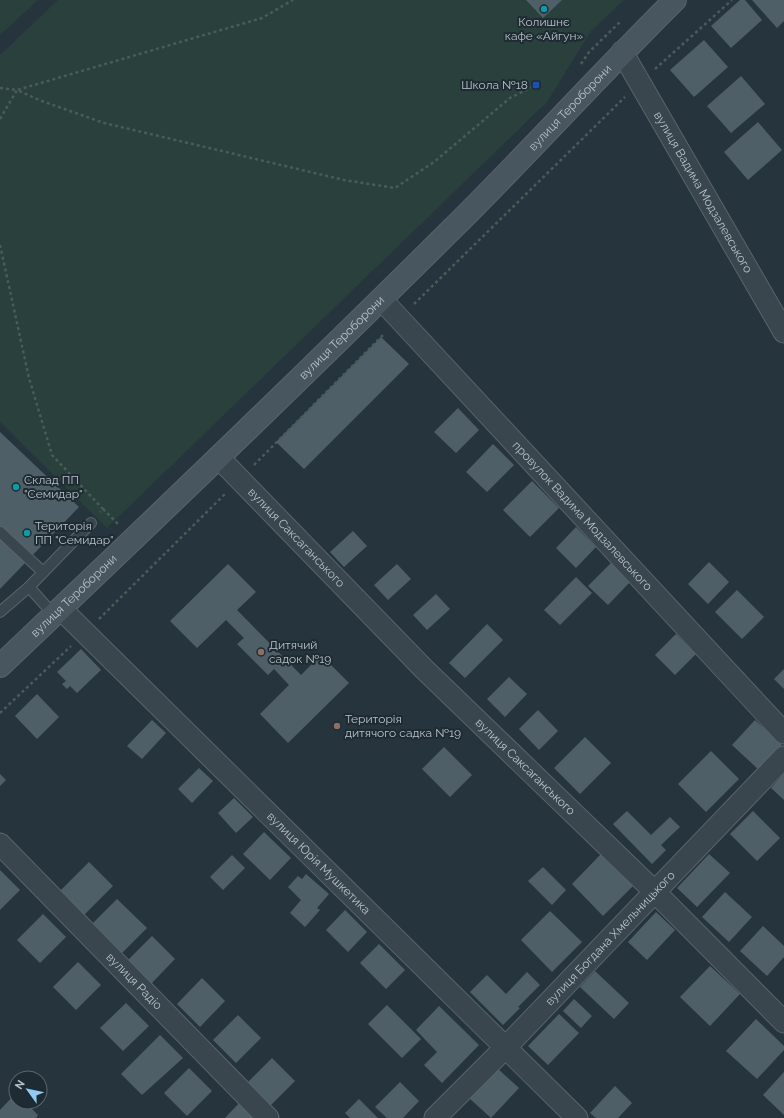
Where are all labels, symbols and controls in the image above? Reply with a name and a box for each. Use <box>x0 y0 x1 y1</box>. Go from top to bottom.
marker: Колишнє кафе «Айгун» <box>539 4 549 14</box>
place label: Колишнє кафе «Айгун» <box>505 15 583 43</box>
street label: вулиця Тероборони <box>526 62 614 154</box>
place label: Школа №18 <box>461 78 528 92</box>
marker: Школа №18 <box>531 80 541 90</box>
street label: вулиця Вадима Модзалевського <box>651 109 755 275</box>
street label: вулиця Тероборони <box>296 293 387 382</box>
street label: провулок Вадима Модзалевського <box>510 438 655 593</box>
place label: Склад ПП "Семидар" <box>24 473 83 501</box>
marker: Склад ПП "Семидар" <box>11 482 21 492</box>
street label: вулиця Саксаганського <box>245 485 348 590</box>
place label: Територія ПП "Семидар" <box>35 519 113 547</box>
marker: Територія ПП "Семидар" <box>22 528 32 538</box>
street label: вулиця Тероборони <box>28 552 120 640</box>
place label: Дитячий садок №19 <box>269 638 331 666</box>
marker: Дитячий садок №19 <box>256 647 266 657</box>
place label: Територія дитячого садка №19 <box>345 712 461 740</box>
street label: вулиця Саксаганського <box>473 716 578 818</box>
marker: Територія дитячого садка №19 <box>332 721 342 731</box>
street label: вулиця Юрія Мушкетика <box>264 809 373 917</box>
street label: вулиця Богдана Хмельницького <box>543 868 678 1008</box>
street label: вулиця Радіо <box>103 950 165 1013</box>
north arrow <box>8 1070 48 1110</box>
text: N <box>12 1078 28 1092</box>

